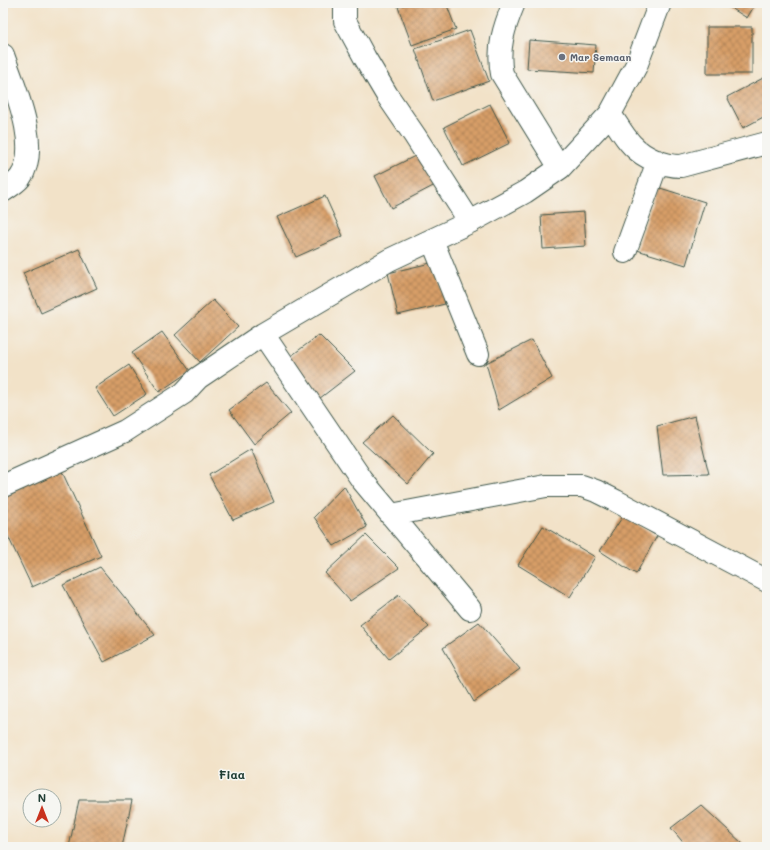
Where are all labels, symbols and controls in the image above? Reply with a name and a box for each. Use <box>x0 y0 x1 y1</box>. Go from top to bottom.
place label: Mar Semaan <box>570 50 631 64</box>
marker: Mar Semaan <box>557 52 567 62</box>
district label: Fiaa <box>219 766 245 782</box>
north arrow <box>22 788 62 828</box>
text: N <box>38 790 46 805</box>

